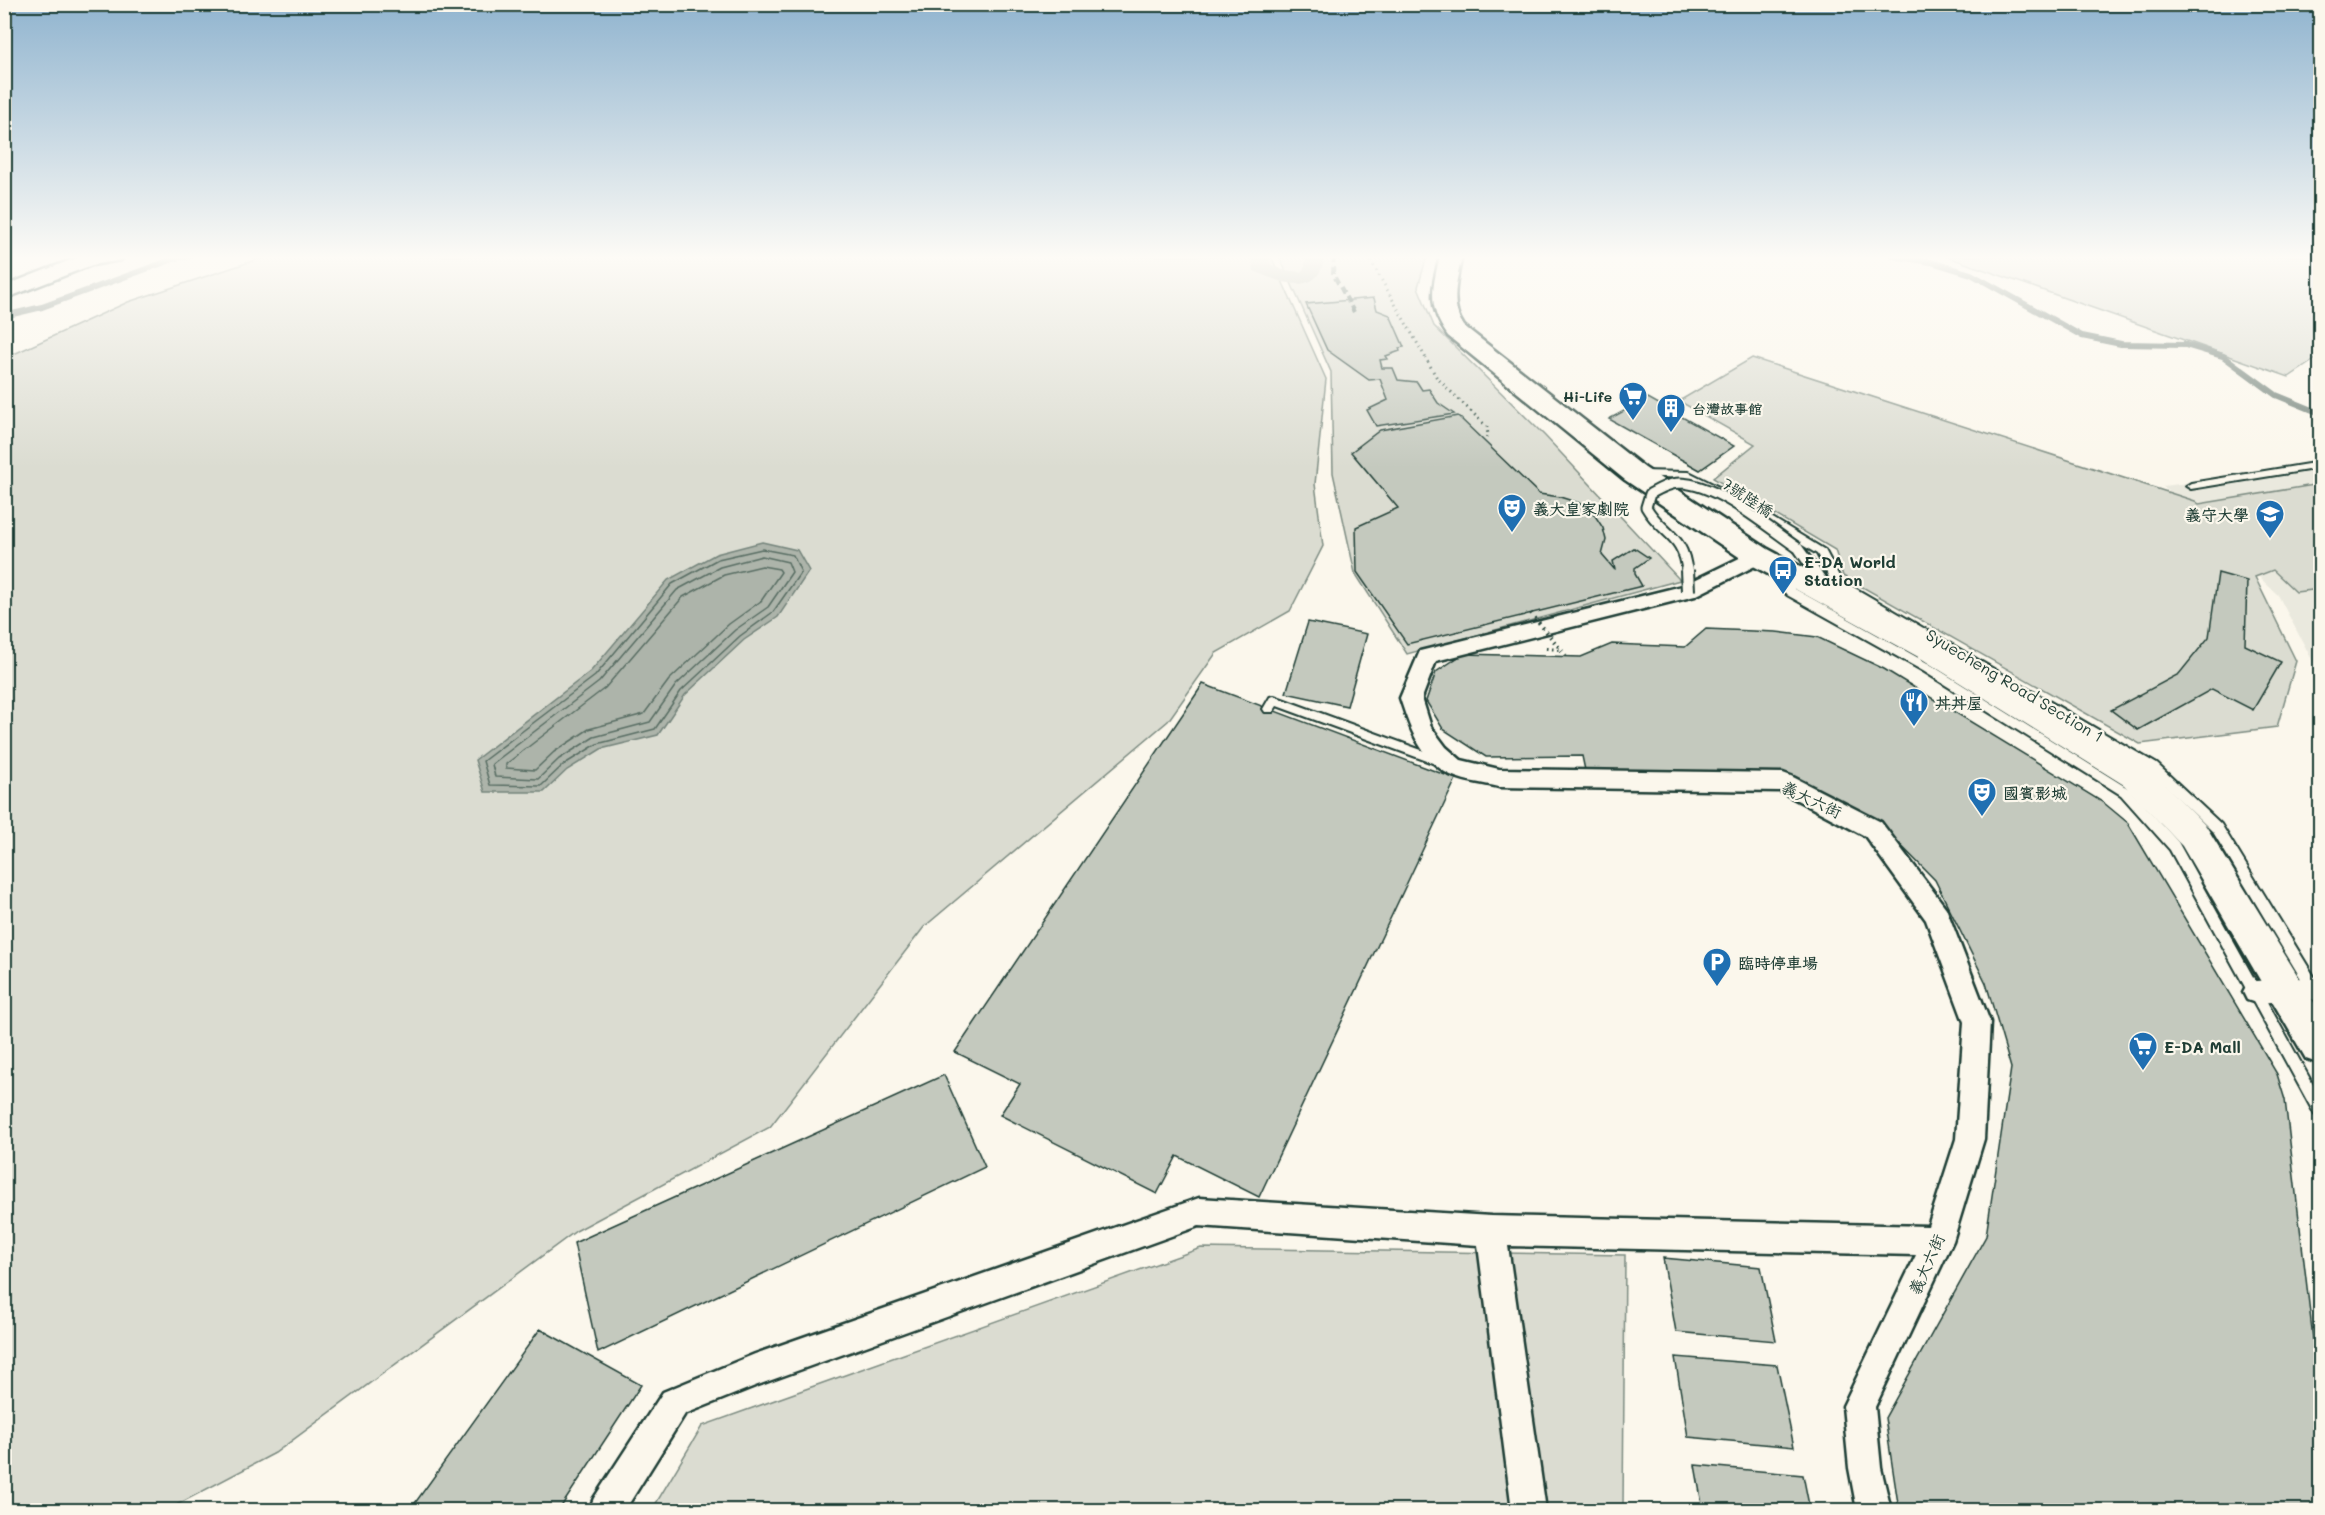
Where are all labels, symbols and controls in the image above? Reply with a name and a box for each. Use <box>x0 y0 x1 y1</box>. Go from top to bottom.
supermarket icon: Hi-Life <box>1617 380 1649 422</box>
place label: Hi-Life <box>1563 387 1612 406</box>
building icon: 台灣故事館 <box>1655 392 1687 434</box>
place label: 台灣故事館 <box>1692 399 1762 418</box>
street label: 7號陸橋 <box>1718 473 1778 521</box>
theatre icon: 義大皇家劇院 <box>1496 492 1528 534</box>
place label: 義大皇家劇院 <box>1533 498 1629 519</box>
school or university icon: 義守大學 <box>2254 498 2286 540</box>
place label: 義守大學 <box>2185 504 2249 525</box>
place label: E-DA World Station <box>1804 551 1896 590</box>
bus stop icon: E-DA World Station <box>1767 554 1799 596</box>
street label: Syuecheng Road Section 1 <box>1922 624 2108 746</box>
restaurant icon: 丼丼屋 <box>1898 686 1930 728</box>
place label: 丼丼屋 <box>1935 692 1983 713</box>
street label: 義大六街 <box>1779 776 1845 822</box>
theatre icon: 國賓影城 <box>1966 776 1998 818</box>
place label: 國賓影城 <box>2003 782 2067 803</box>
parking icon: 臨時停車場 <box>1701 946 1733 988</box>
place label: 臨時停車場 <box>1738 952 1818 973</box>
supermarket icon: E-DA Mall <box>2127 1030 2159 1072</box>
place label: E-DA Mall <box>2164 1036 2241 1057</box>
street label: 義大六街 <box>1903 1230 1949 1298</box>

